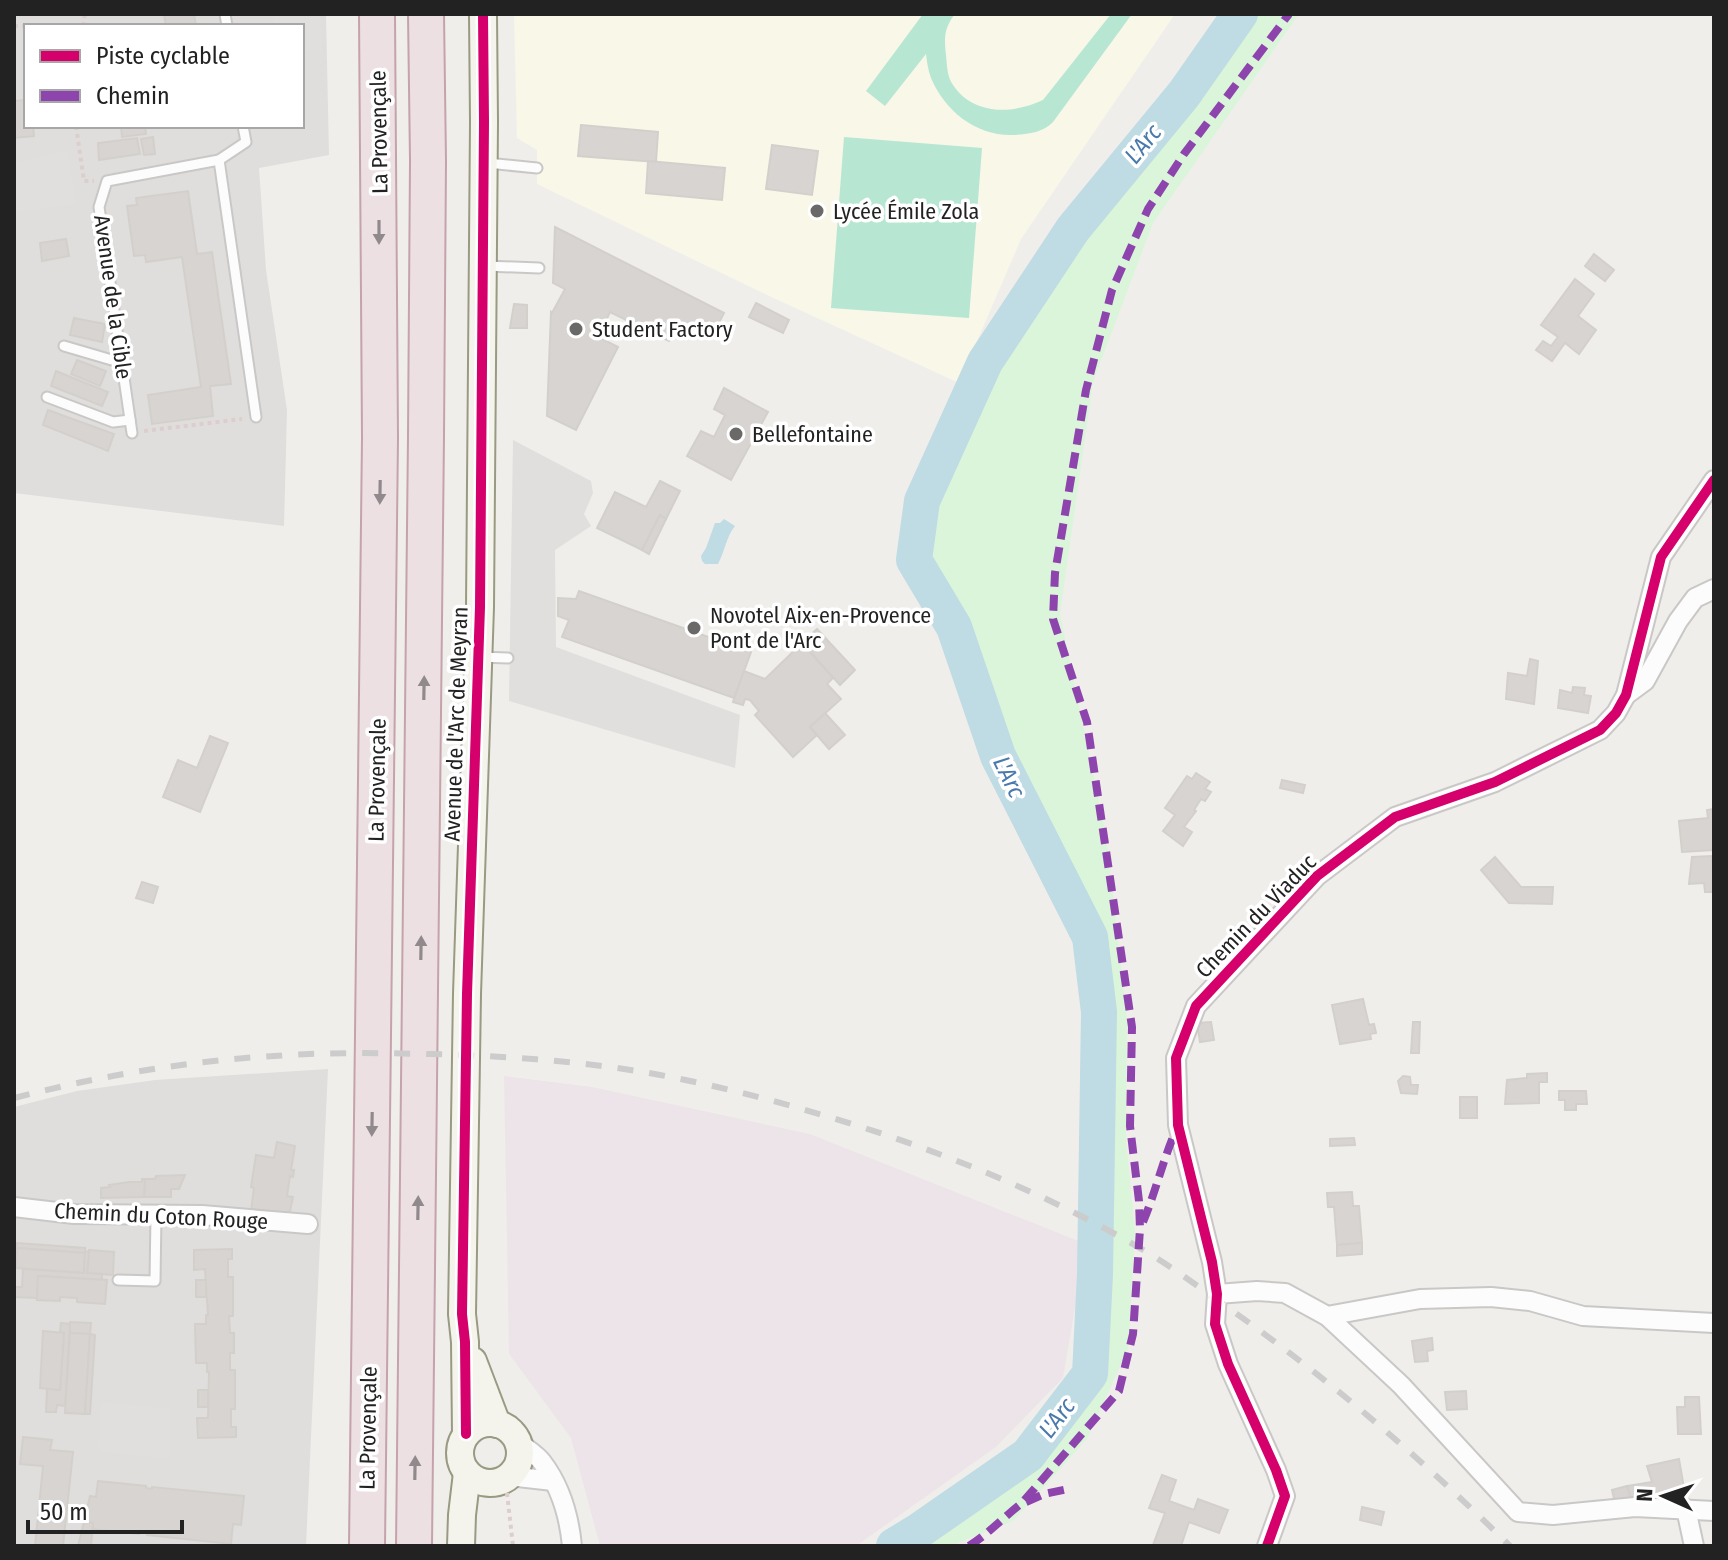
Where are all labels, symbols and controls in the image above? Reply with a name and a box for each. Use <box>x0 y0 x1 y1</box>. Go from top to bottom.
legend <box>24 24 304 128</box>
text: Piste cyclable <box>96 42 230 70</box>
street label: La Provençale <box>364 70 394 194</box>
text: Chemin <box>96 82 170 110</box>
water label: L'Arc <box>1119 118 1168 169</box>
place label: Lycée Émile Zola <box>833 198 979 225</box>
marker: Lycée Émile Zola <box>808 202 826 220</box>
street label: Avenue de la Cible <box>88 213 138 381</box>
one-way arrow <box>373 220 386 245</box>
place label: Student Factory <box>592 316 733 343</box>
marker: Student Factory <box>567 320 585 338</box>
place label: Bellefontaine <box>752 421 873 448</box>
marker: Bellefontaine <box>727 425 745 443</box>
one-way arrow <box>374 480 386 505</box>
place label: Novotel Aix-en-Provence Pont de l'Arc <box>710 602 931 654</box>
street label: Avenue de l'Arc de Meyran <box>438 606 474 842</box>
marker: Novotel Aix-en-Provence Pont de l'Arc <box>685 619 703 637</box>
one-way arrow <box>417 675 430 700</box>
street label: La Provençale <box>362 718 392 842</box>
water label: L'Arc <box>987 752 1031 803</box>
street label: Chemin du Viaduc <box>1190 848 1322 983</box>
one-way arrow <box>415 935 427 960</box>
one-way arrow <box>366 1112 379 1137</box>
one-way arrow <box>412 1195 424 1220</box>
street label: Chemin du Coton Rouge <box>53 1197 269 1235</box>
street label: La Provençale <box>353 1366 383 1490</box>
water label: L'Arc <box>1033 1392 1081 1443</box>
one-way arrow <box>409 1455 421 1480</box>
north arrow <box>1624 1456 1704 1536</box>
scale bar <box>28 1484 182 1534</box>
text: N <box>1631 1488 1658 1502</box>
text: 50 m <box>40 1498 88 1526</box>

